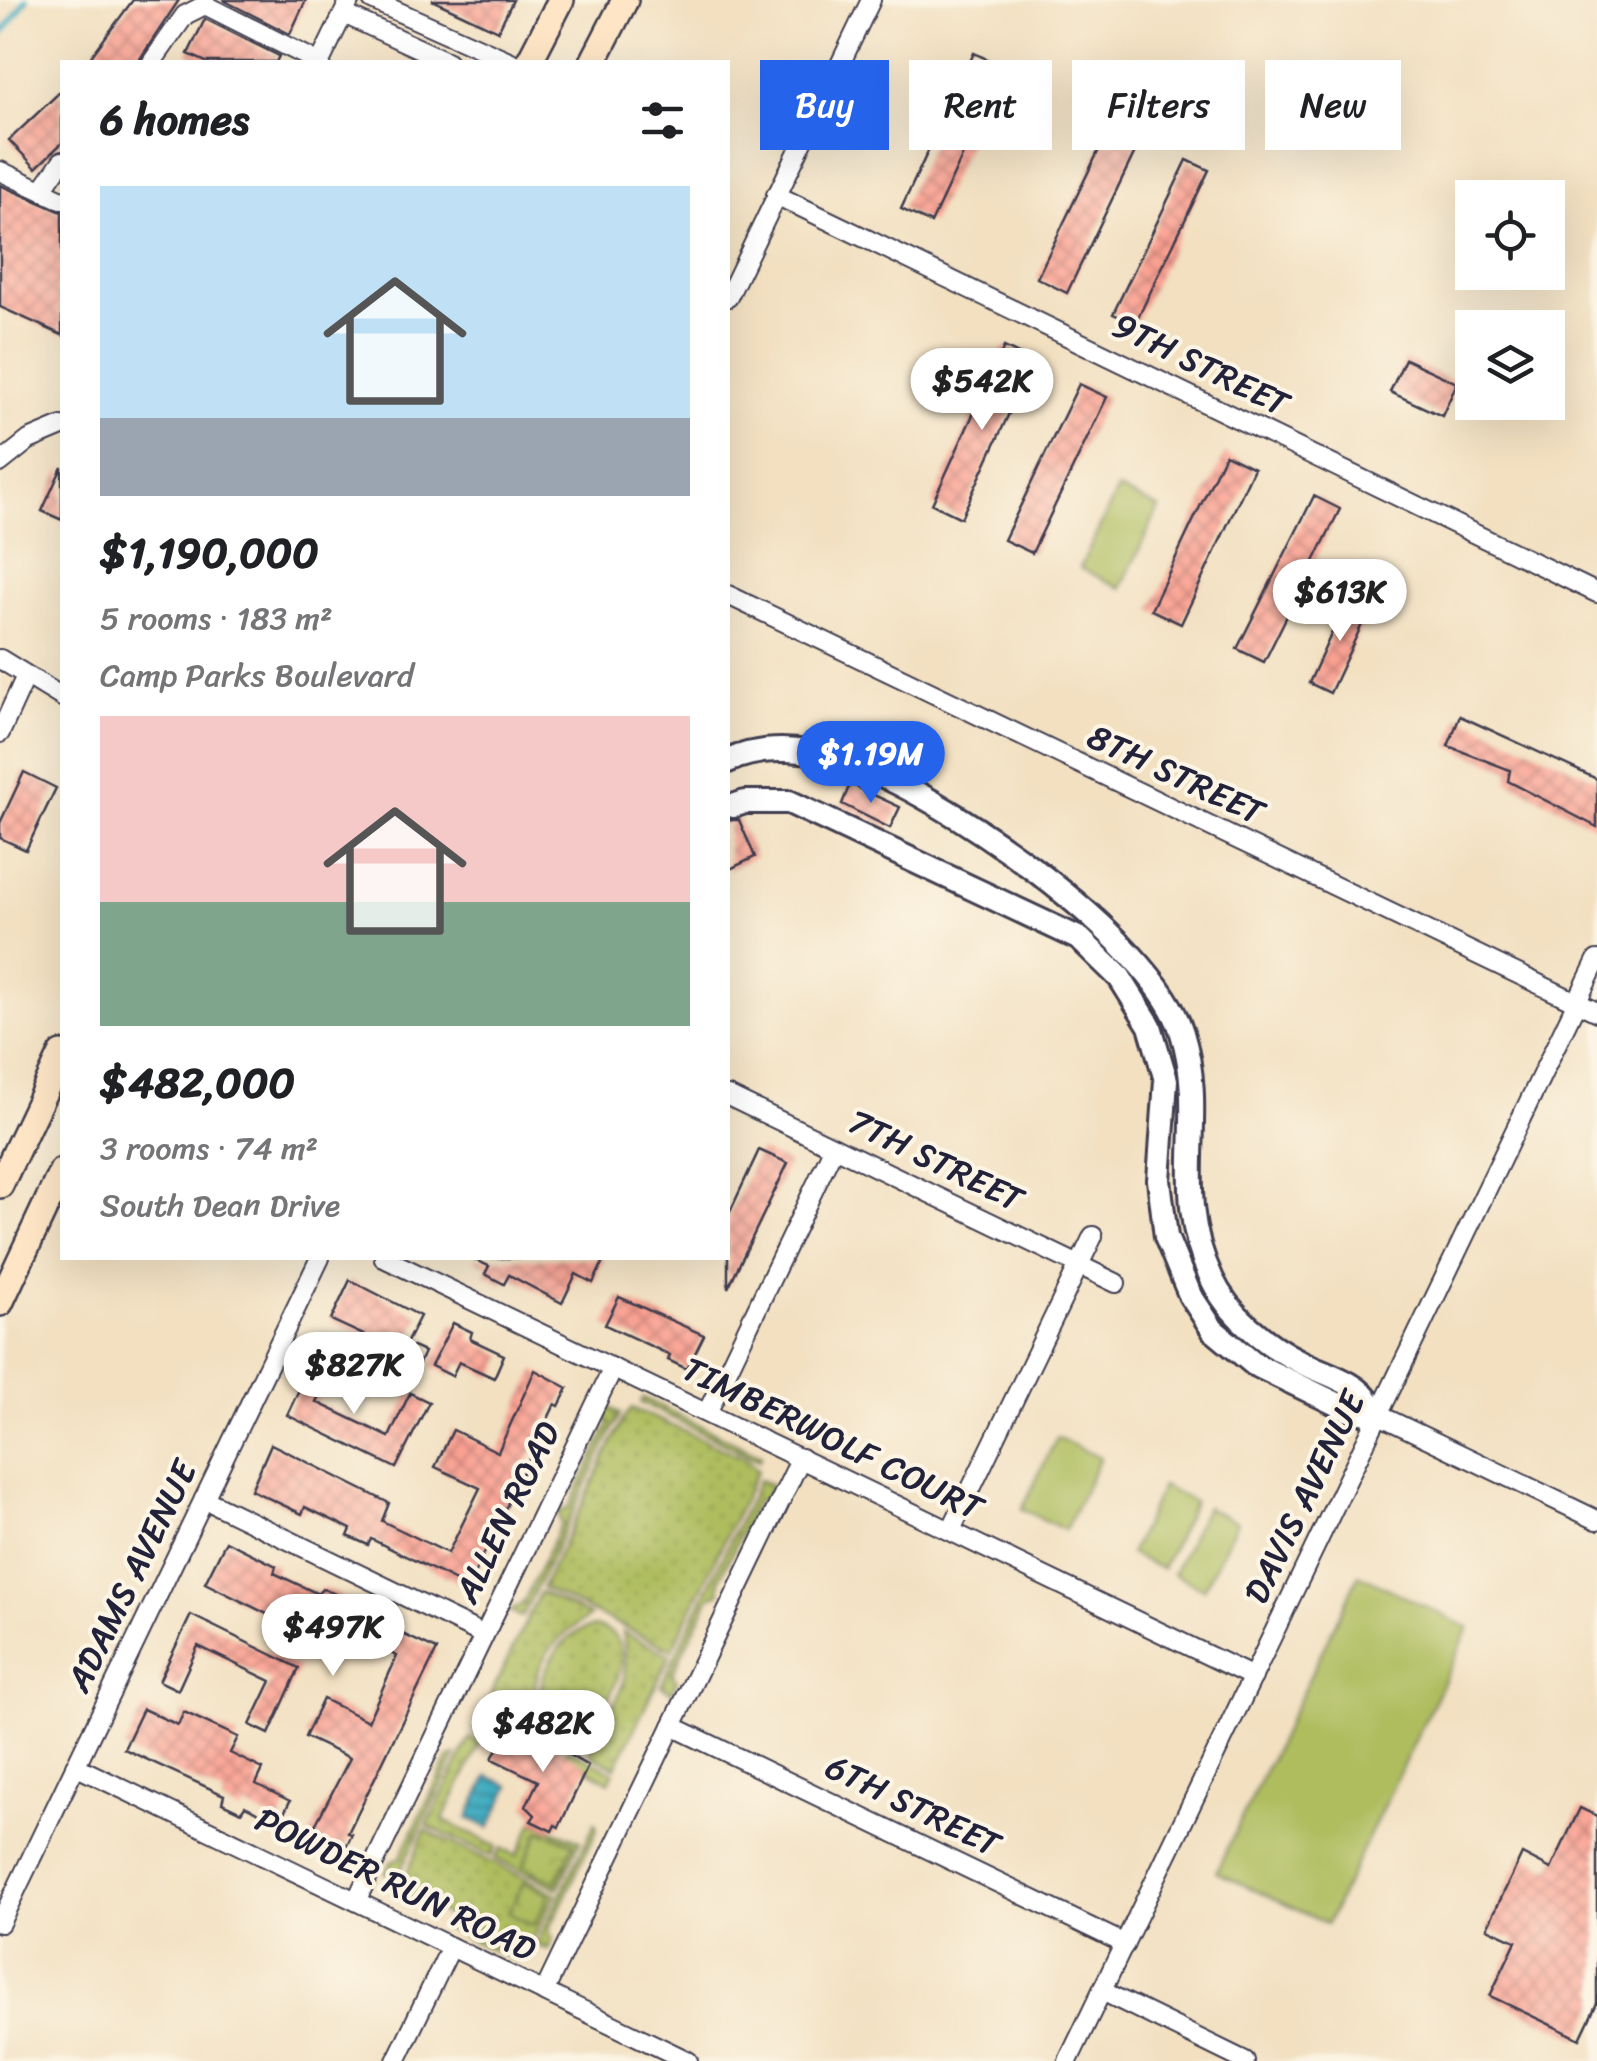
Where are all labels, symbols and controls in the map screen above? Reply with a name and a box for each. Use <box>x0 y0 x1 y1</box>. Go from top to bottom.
chip: Buy <box>760 60 889 150</box>
chip: Rent <box>909 60 1052 150</box>
chip: Filters <box>1072 60 1245 150</box>
chip: New <box>1265 60 1401 150</box>
text: 6 homes <box>100 83 249 157</box>
icon: filters <box>635 93 690 148</box>
map controls <box>1455 180 1565 420</box>
button: locate <box>1455 180 1565 290</box>
icon: home <box>305 251 485 431</box>
street label: 9TH STREET <box>1102 294 1302 434</box>
button: layers <box>1455 310 1565 420</box>
pin: $542K <box>912 348 1052 433</box>
text: $542K <box>932 352 1032 409</box>
text: $1,190,000 <box>100 516 319 590</box>
pin: $613K <box>1270 559 1410 644</box>
text: $613K <box>1295 563 1385 620</box>
text: 5 rooms · 183 m² <box>100 590 332 647</box>
text: Camp Parks Boulevard <box>100 647 414 704</box>
street label: 8TH STREET <box>1077 706 1277 843</box>
pin: $1.19M <box>790 721 952 806</box>
text: $1.19M <box>819 725 923 782</box>
icon: home <box>305 781 485 961</box>
text: $482,000 <box>100 1046 295 1120</box>
street label: 7TH STREET <box>838 1091 1036 1230</box>
text: 3 rooms · 74 m² <box>100 1120 318 1177</box>
text: South Dean Drive <box>100 1177 340 1234</box>
pin: $827K <box>284 1332 424 1417</box>
text: $827K <box>305 1336 403 1393</box>
street label: TIMBERWOLF COURT <box>672 1338 997 1539</box>
street label: DAVIS AVENUE <box>1226 1377 1384 1614</box>
street label: ALLEN ROAD <box>436 1410 578 1615</box>
street label: ADAMS AVENUE <box>48 1447 215 1704</box>
pin: $497K <box>263 1594 403 1679</box>
text: $497K <box>284 1598 382 1655</box>
pin: $482K <box>473 1690 613 1775</box>
text: $482K <box>494 1694 592 1751</box>
street label: 6TH STREET <box>815 1736 1013 1875</box>
street label: POWDER RUN ROAD <box>245 1789 548 1979</box>

